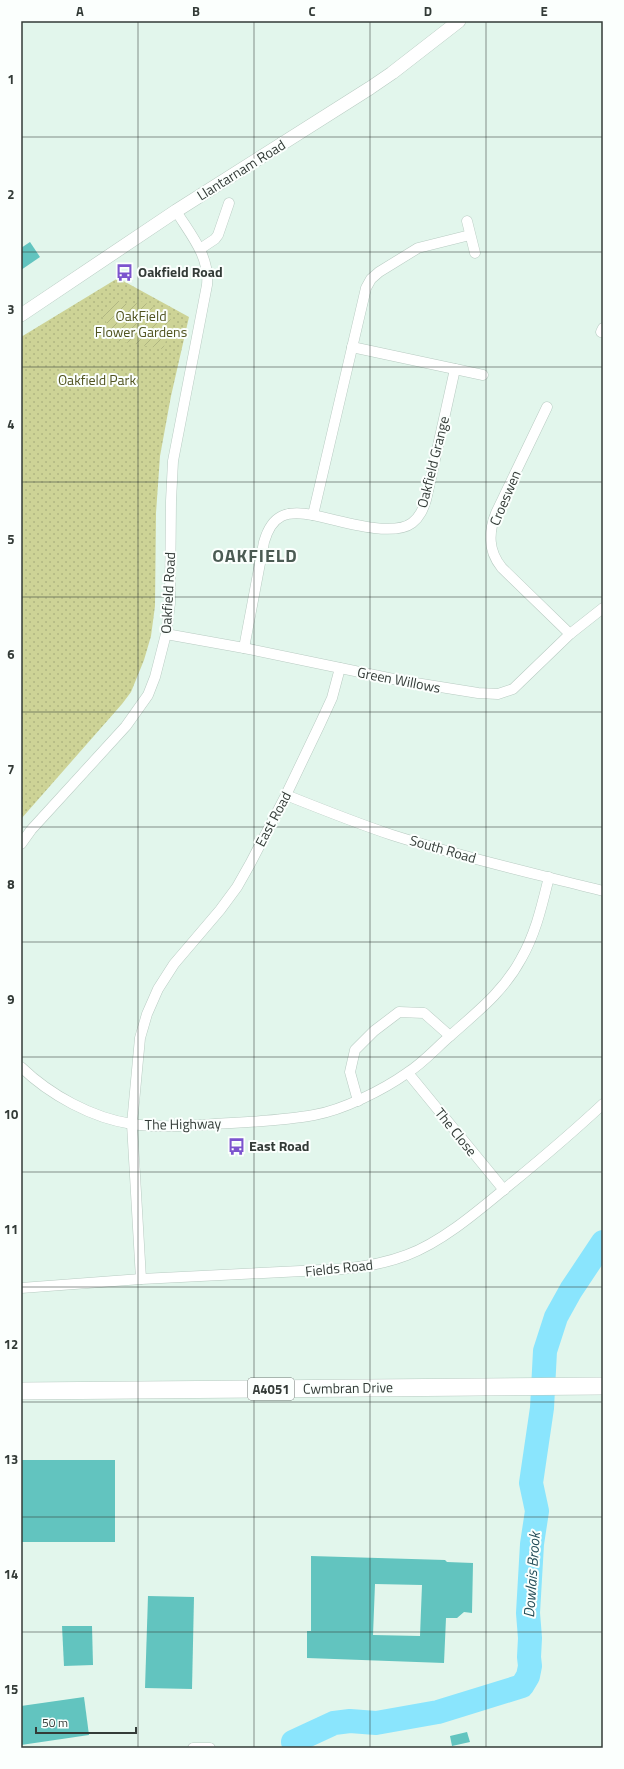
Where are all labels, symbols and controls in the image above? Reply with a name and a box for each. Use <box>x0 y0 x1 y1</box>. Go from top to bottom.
text: A <box>76 1 84 21</box>
text: B <box>192 1 200 21</box>
text: C <box>308 1 316 21</box>
text: D <box>424 1 432 21</box>
text: E <box>540 1 548 21</box>
text: 1 <box>7 69 15 89</box>
street label: Llantarnam Road <box>192 134 289 205</box>
text: 2 <box>7 184 15 204</box>
place label: Oakfield Road <box>138 261 223 282</box>
bus stop icon: Oakfield Road <box>115 262 135 282</box>
text: 3 <box>7 299 15 319</box>
park label: OakField Flower Gardens <box>95 305 187 342</box>
park label: Oakfield Park <box>58 369 136 390</box>
text: 4 <box>7 414 15 434</box>
street label: Oakfield Grange <box>411 414 454 510</box>
street label: Croeswen <box>483 467 526 529</box>
text: 5 <box>7 529 15 549</box>
district label: OAKFIELD <box>212 542 298 569</box>
street label: Oakfield Road <box>155 552 180 634</box>
text: 6 <box>7 644 15 664</box>
street label: Green Willows <box>356 661 443 698</box>
text: 7 <box>7 759 15 779</box>
street label: East Road <box>249 788 296 850</box>
street label: South Road <box>407 829 479 868</box>
text: 8 <box>7 874 15 894</box>
text: 9 <box>7 989 15 1009</box>
street label: The Close <box>430 1103 482 1160</box>
text: 10 <box>4 1104 18 1124</box>
street label: The Highway <box>145 1112 222 1135</box>
place label: East Road <box>249 1135 310 1156</box>
bus stop icon: East Road <box>226 1136 246 1156</box>
text: 11 <box>4 1219 18 1239</box>
street label: Fields Road <box>304 1254 374 1282</box>
text: 12 <box>4 1334 18 1354</box>
street label: Cwmbran Drive <box>303 1376 393 1399</box>
road number: A4051 <box>248 1378 294 1400</box>
text: 13 <box>4 1449 18 1469</box>
water label: Dowlais Brook <box>517 1529 546 1618</box>
text: 14 <box>4 1564 18 1584</box>
text: 15 <box>4 1679 18 1699</box>
scale bar <box>36 1709 136 1735</box>
text: 50 m <box>42 1713 68 1732</box>

